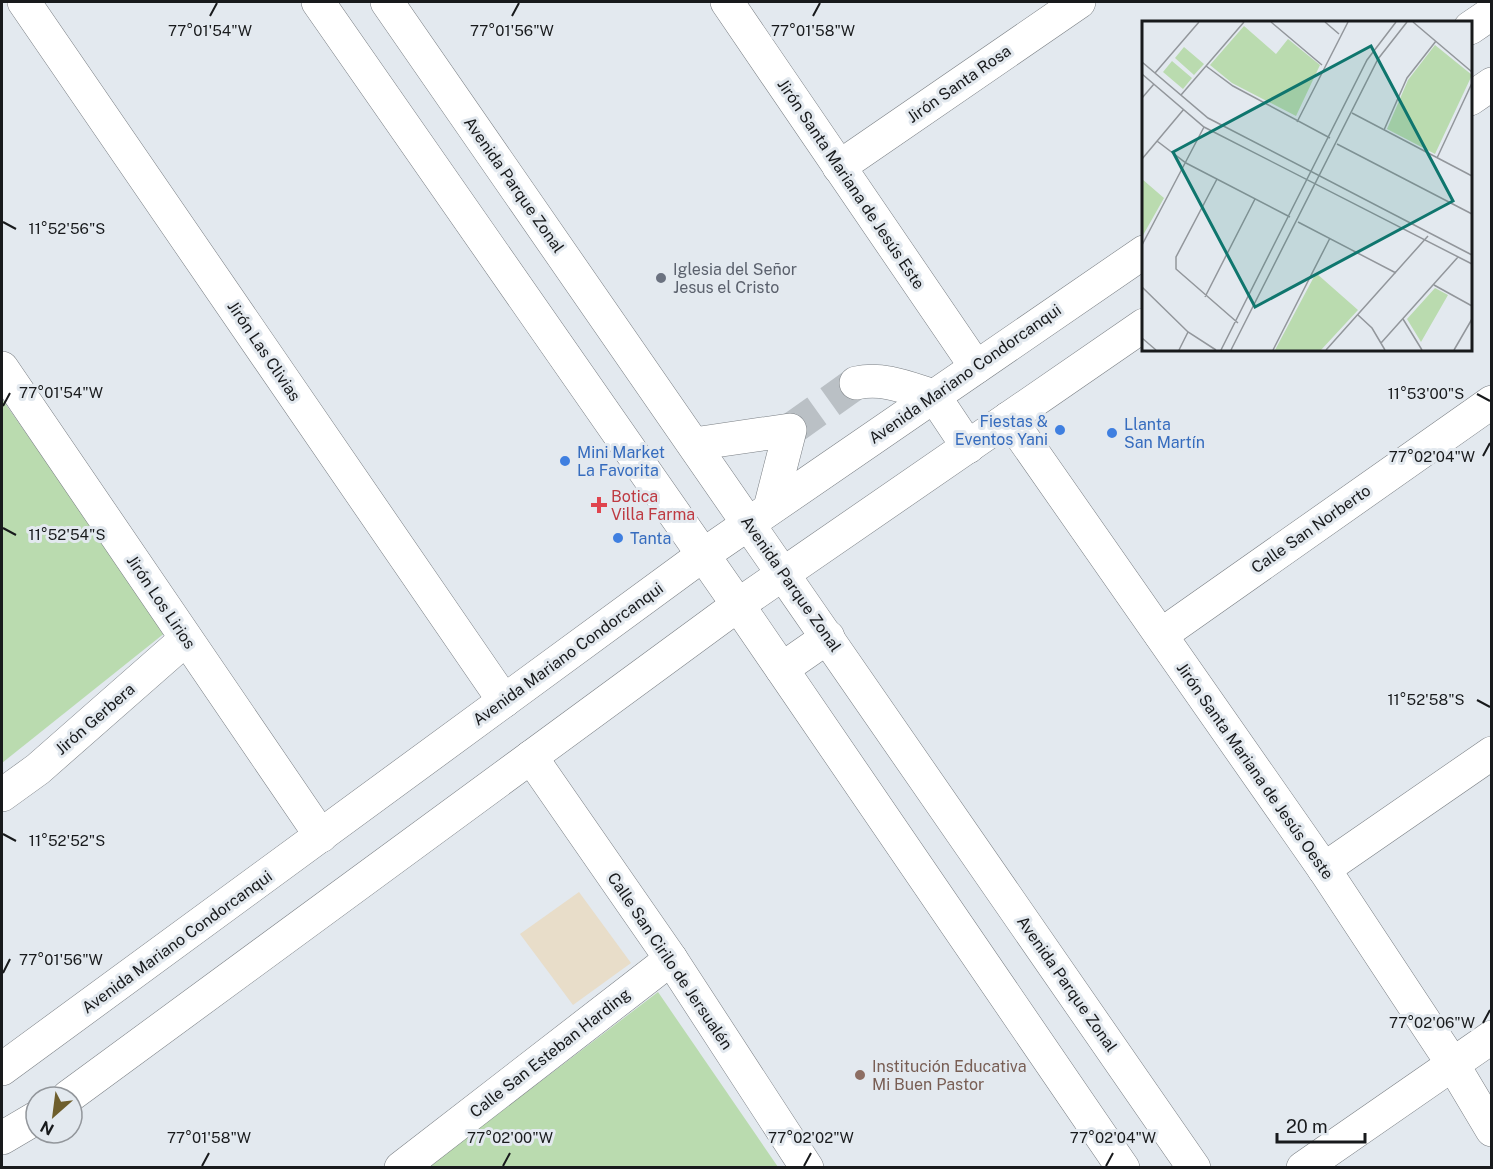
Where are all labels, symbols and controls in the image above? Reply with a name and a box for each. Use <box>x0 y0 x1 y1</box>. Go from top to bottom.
inset map <box>1142 21 1472 351</box>
text: 77°01'54"W <box>168 22 252 39</box>
text: 77°01'56"W <box>470 22 554 39</box>
text: 77°01'58"W <box>771 22 855 39</box>
street label: Jirón Santa Rosa <box>903 41 1015 127</box>
street label: Jirón Santa Mariana de Jesús Este <box>773 75 929 293</box>
street label: Avenida Parque Zonal <box>460 113 568 257</box>
text: 11°52'56"S <box>29 220 105 237</box>
place label: Iglesia del Señor Jesus el Cristo <box>673 260 797 297</box>
marker: Iglesia del Señor Jesus el Cristo <box>654 271 668 285</box>
street label: Jirón Las Clivias <box>223 297 305 405</box>
street label: Avenida Mariano Condorcanqui <box>865 300 1065 448</box>
text: 77°01'54"W <box>19 384 103 401</box>
text: 11°53'00"S <box>1388 385 1464 402</box>
place label: Fiestas & Eventos Yani <box>955 412 1048 449</box>
place label: Llanta San Martín <box>1124 415 1205 452</box>
marker: Fiestas & Eventos Yani <box>1053 423 1067 437</box>
marker: Llanta San Martín <box>1105 426 1119 440</box>
place label: Mini Market La Favorita <box>577 443 665 480</box>
text: 77°02'04"W <box>1389 448 1475 465</box>
marker: Mini Market La Favorita <box>558 454 572 468</box>
street label: Calle San Norberto <box>1248 481 1374 577</box>
place label: Botica Villa Farma <box>611 487 695 524</box>
marker: Botica Villa Farma <box>592 498 606 512</box>
street label: Avenida Parque Zonal <box>737 512 845 656</box>
text: 11°52'54"S <box>29 526 105 543</box>
place label: Tanta <box>630 529 671 548</box>
marker: Tanta <box>611 531 625 545</box>
street label: Jirón Los Lirios <box>123 551 199 653</box>
street label: Avenida Mariano Condorcanqui <box>469 579 667 729</box>
street label: Jirón Santa Mariana de Jesús Oeste <box>1173 659 1337 883</box>
street label: Jirón Gerbera <box>51 679 139 759</box>
text: 11°52'58"S <box>1387 691 1465 708</box>
text: 11°52'52"S <box>29 832 105 849</box>
street label: Avenida Mariano Condorcanqui <box>78 867 276 1017</box>
street label: Calle San Cirilo de Jersualén <box>604 869 736 1053</box>
street label: Avenida Parque Zonal <box>1013 912 1121 1056</box>
text: 77°01'56"W <box>19 951 103 968</box>
street label: Calle San Esteban Harding <box>466 984 634 1122</box>
text: 77°02'06"W <box>1389 1014 1475 1031</box>
place label: Institución Educativa Mi Buen Pastor <box>872 1057 1027 1094</box>
marker: Institución Educativa Mi Buen Pastor <box>853 1068 867 1082</box>
north arrow <box>24 1085 84 1145</box>
scale bar <box>1277 1106 1366 1144</box>
text: N <box>37 1116 57 1139</box>
text: 20 m <box>1286 1116 1328 1137</box>
text: 77°01'58"W <box>167 1129 251 1146</box>
text: 77°02'00"W <box>467 1129 553 1146</box>
text: 77°02'02"W <box>768 1129 854 1146</box>
text: 77°02'04"W <box>1070 1129 1156 1146</box>

